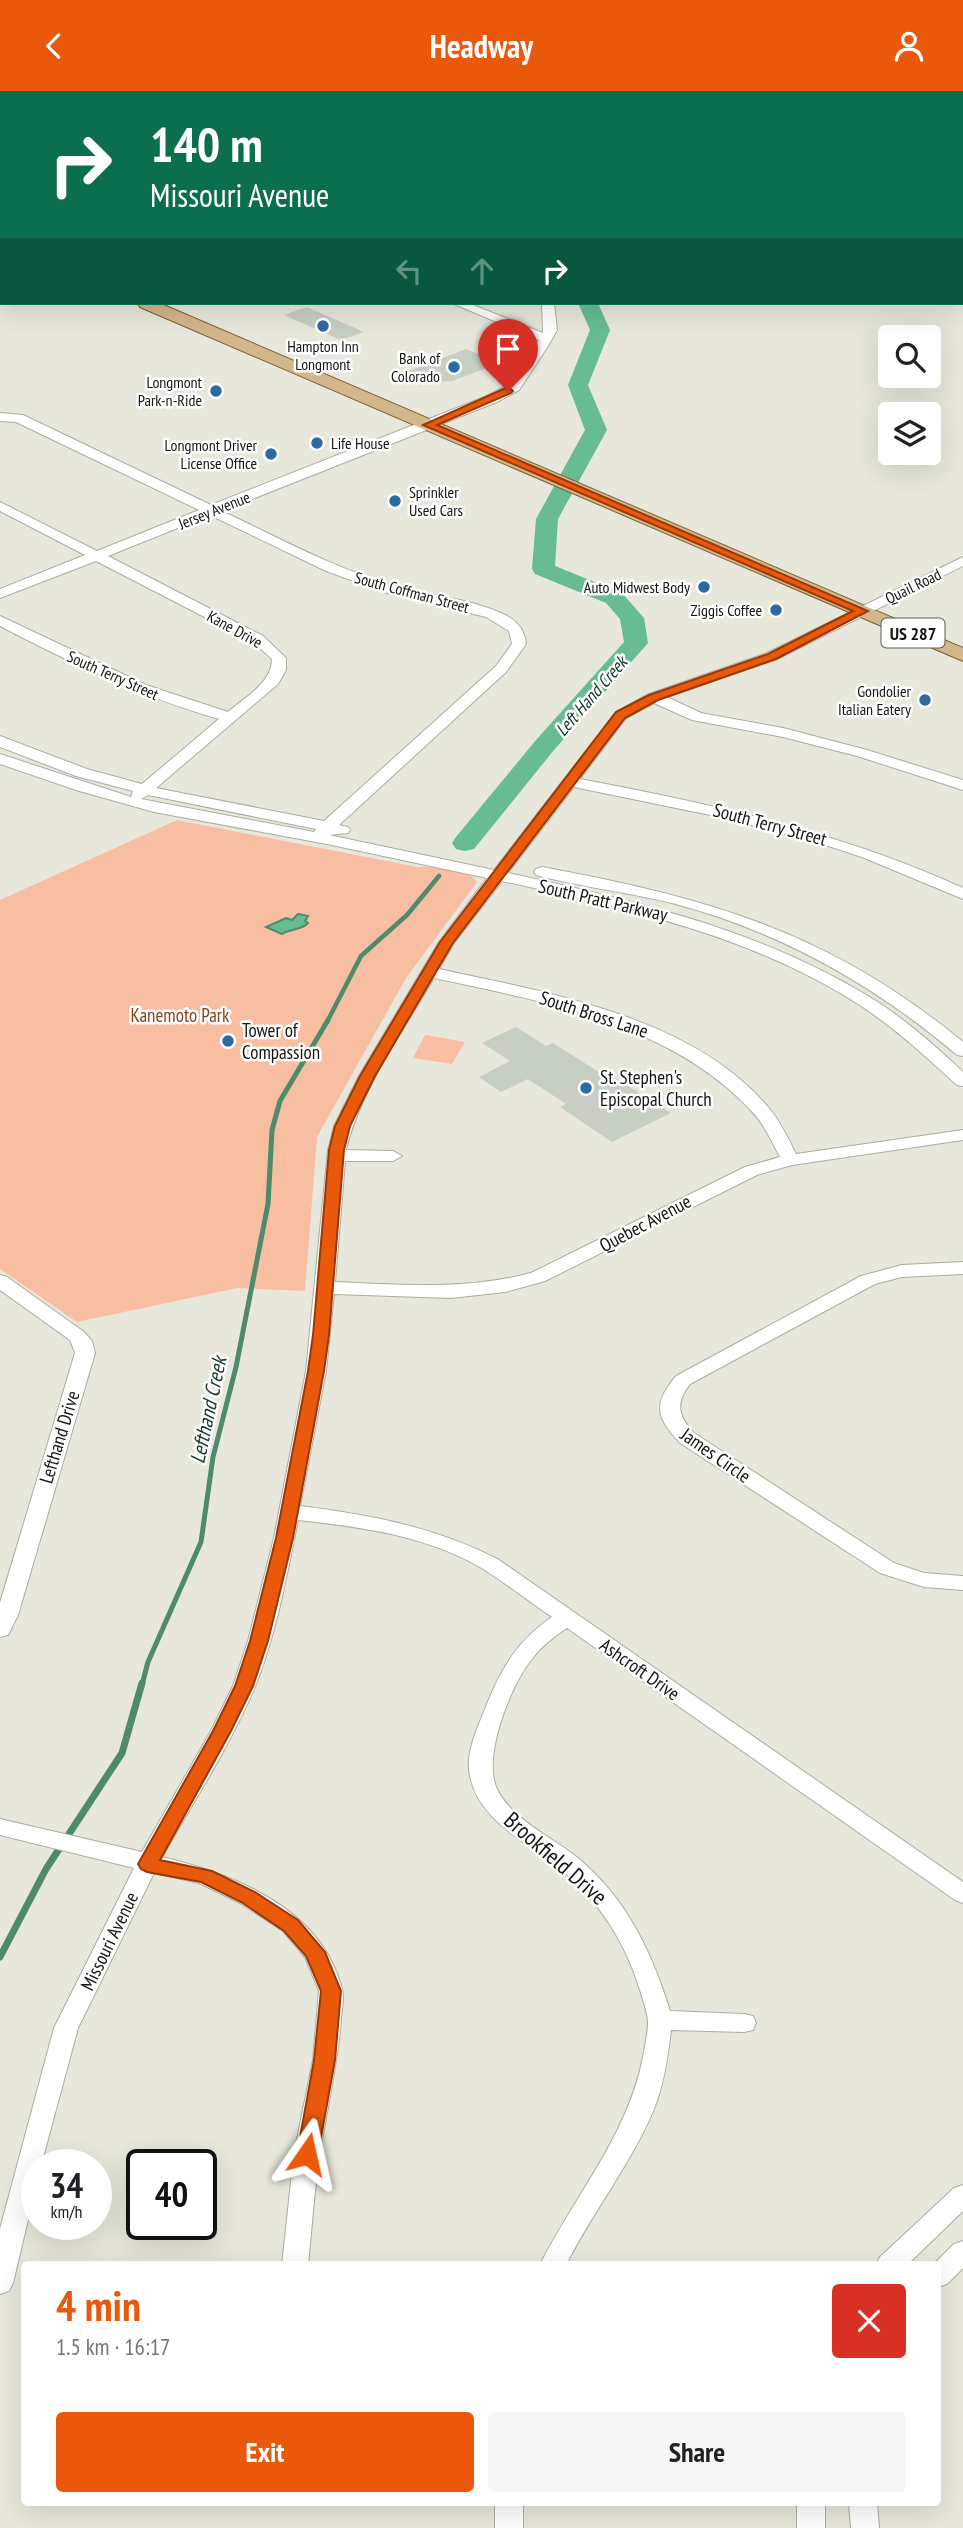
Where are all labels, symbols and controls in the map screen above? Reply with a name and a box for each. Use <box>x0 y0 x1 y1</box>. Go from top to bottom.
text: Headway <box>430 25 533 67</box>
icon: back <box>35 27 73 65</box>
icon: person <box>890 27 928 65</box>
text: 140 m <box>150 112 263 176</box>
icon: right <box>35 119 126 210</box>
text: Missouri Avenue <box>150 174 329 216</box>
icon: left <box>390 252 428 290</box>
icon: ahead <box>463 252 501 290</box>
icon: right <box>536 252 574 290</box>
marker: Hampton Inn Longmont <box>315 318 331 334</box>
pin <box>478 319 538 391</box>
map controls <box>878 325 941 465</box>
button: search <box>878 325 941 388</box>
icon: arrive <box>489 330 527 368</box>
place label: Hampton Inn Longmont <box>287 336 359 374</box>
place label: Bank of Colorado <box>391 348 441 386</box>
marker: Bank of Colorado <box>446 359 462 375</box>
place label: Longmont Park-n-Ride <box>138 372 203 410</box>
marker: Longmont Park-n-Ride <box>208 383 224 399</box>
button: layers <box>878 402 941 465</box>
place label: Life House <box>331 433 390 453</box>
place label: Longmont Driver License Office <box>165 435 258 473</box>
marker: Life House <box>309 435 325 451</box>
marker: Longmont Driver License Office <box>263 446 279 462</box>
place label: Sprinkler Used Cars <box>409 482 463 520</box>
street label: Jersey Avenue <box>174 487 253 534</box>
marker: Sprinkler Used Cars <box>387 493 403 509</box>
street label: Quail Road <box>882 564 944 608</box>
street label: South Coffman Street <box>353 567 472 617</box>
place label: Auto Midwest Body <box>584 577 690 597</box>
marker: Auto Midwest Body <box>696 579 712 595</box>
place label: Ziggis Coffee <box>691 600 762 620</box>
marker: Ziggis Coffee <box>768 602 784 618</box>
street label: Kane Drive <box>204 606 266 652</box>
road number: US 287 <box>881 619 944 647</box>
street label: South Terry Street <box>64 646 162 704</box>
water label: Left Hand Creek <box>550 650 633 741</box>
place label: Gondolier Italian Eatery <box>838 681 912 719</box>
marker: Gondolier Italian Eatery <box>917 692 933 708</box>
street label: South Terry Street <box>711 797 830 851</box>
street label: South Pratt Parkway <box>536 873 671 927</box>
street label: South Bross Lane <box>537 985 652 1043</box>
park label: Kanemoto Park <box>131 1003 230 1027</box>
place label: Tower of Compassion <box>242 1018 320 1064</box>
marker: Tower of Compassion <box>220 1033 236 1049</box>
place label: St. Stephen's Episcopal Church <box>600 1065 712 1111</box>
marker: St. Stephen's Episcopal Church <box>578 1080 594 1096</box>
street label: Quebec Avenue <box>595 1189 695 1257</box>
water label: Lefthand Creek <box>184 1351 233 1466</box>
street label: Lefthand Drive <box>34 1388 85 1486</box>
street label: James Circle <box>676 1422 756 1488</box>
street label: Ashcroft Drive <box>595 1633 685 1705</box>
street label: Brookfield Drive <box>498 1805 614 1911</box>
street label: Missouri Avenue <box>75 1888 143 1994</box>
position arrow <box>270 2117 344 2191</box>
speed limit sign: 40 <box>126 2149 217 2240</box>
text: 34 <box>50 2162 83 2208</box>
text: km/h <box>51 2200 82 2223</box>
text: 4 min <box>56 2278 141 2333</box>
button: close <box>832 2284 906 2358</box>
text: 1.5 km · 16:17 <box>56 2332 170 2361</box>
button: Exit <box>56 2412 474 2492</box>
button: Share <box>488 2412 906 2492</box>

